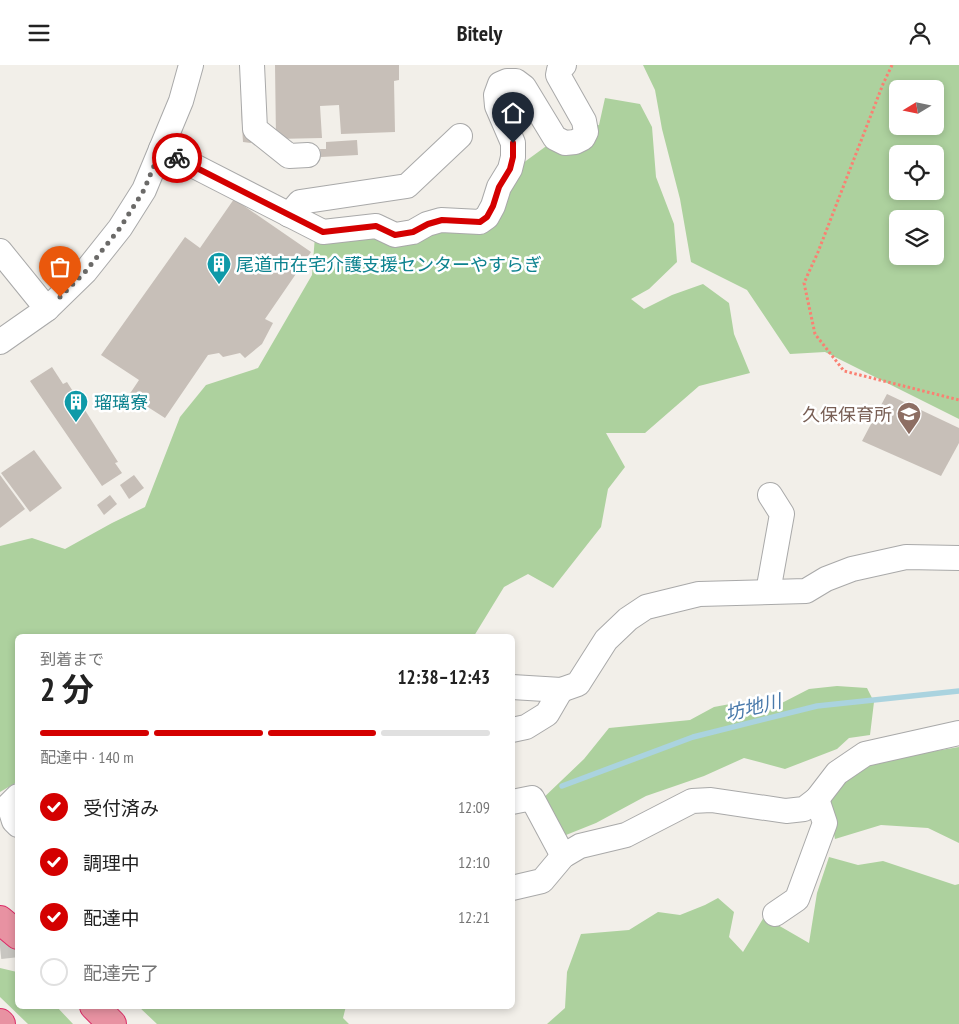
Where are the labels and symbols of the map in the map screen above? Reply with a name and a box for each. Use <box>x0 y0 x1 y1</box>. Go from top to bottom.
north arrow <box>889 80 944 135</box>
pin <box>492 92 534 143</box>
courier <box>152 133 202 183</box>
pin <box>39 246 81 297</box>
building icon: 尾道市在宅介護支援センターやすらぎ <box>206 251 232 285</box>
place label: 尾道市在宅介護支援センターやすらぎ <box>236 253 542 276</box>
building icon: 瑠璃寮 <box>63 389 89 423</box>
place label: 瑠璃寮 <box>94 391 148 414</box>
school or university icon: 久保保育所 <box>896 401 922 435</box>
place label: 久保保育所 <box>802 403 892 426</box>
water label: 坊地川 <box>722 688 785 726</box>

